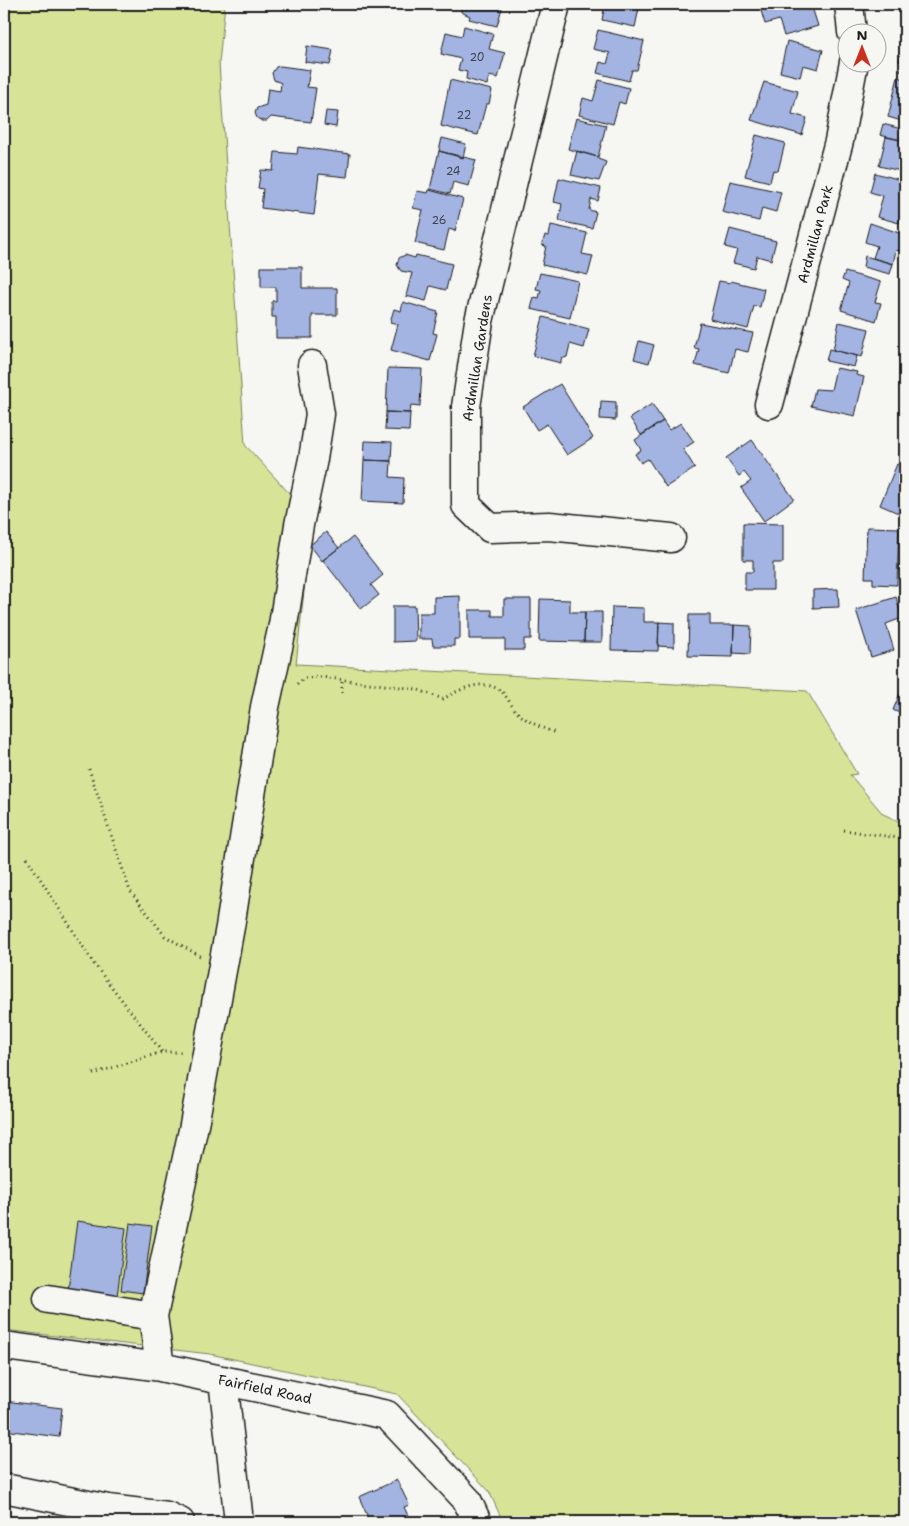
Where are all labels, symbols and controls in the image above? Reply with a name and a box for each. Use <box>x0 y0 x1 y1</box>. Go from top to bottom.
north arrow <box>836 22 886 72</box>
text: N <box>856 26 868 44</box>
house number: 20 <box>469 50 485 65</box>
house number: 22 <box>457 108 471 123</box>
house number: 24 <box>446 164 461 179</box>
street label: Ardmillan Park <box>793 183 837 285</box>
house number: 26 <box>432 213 446 228</box>
street label: Ardmillan Gardens <box>458 293 496 423</box>
street label: Fairfield Road <box>216 1370 314 1408</box>

